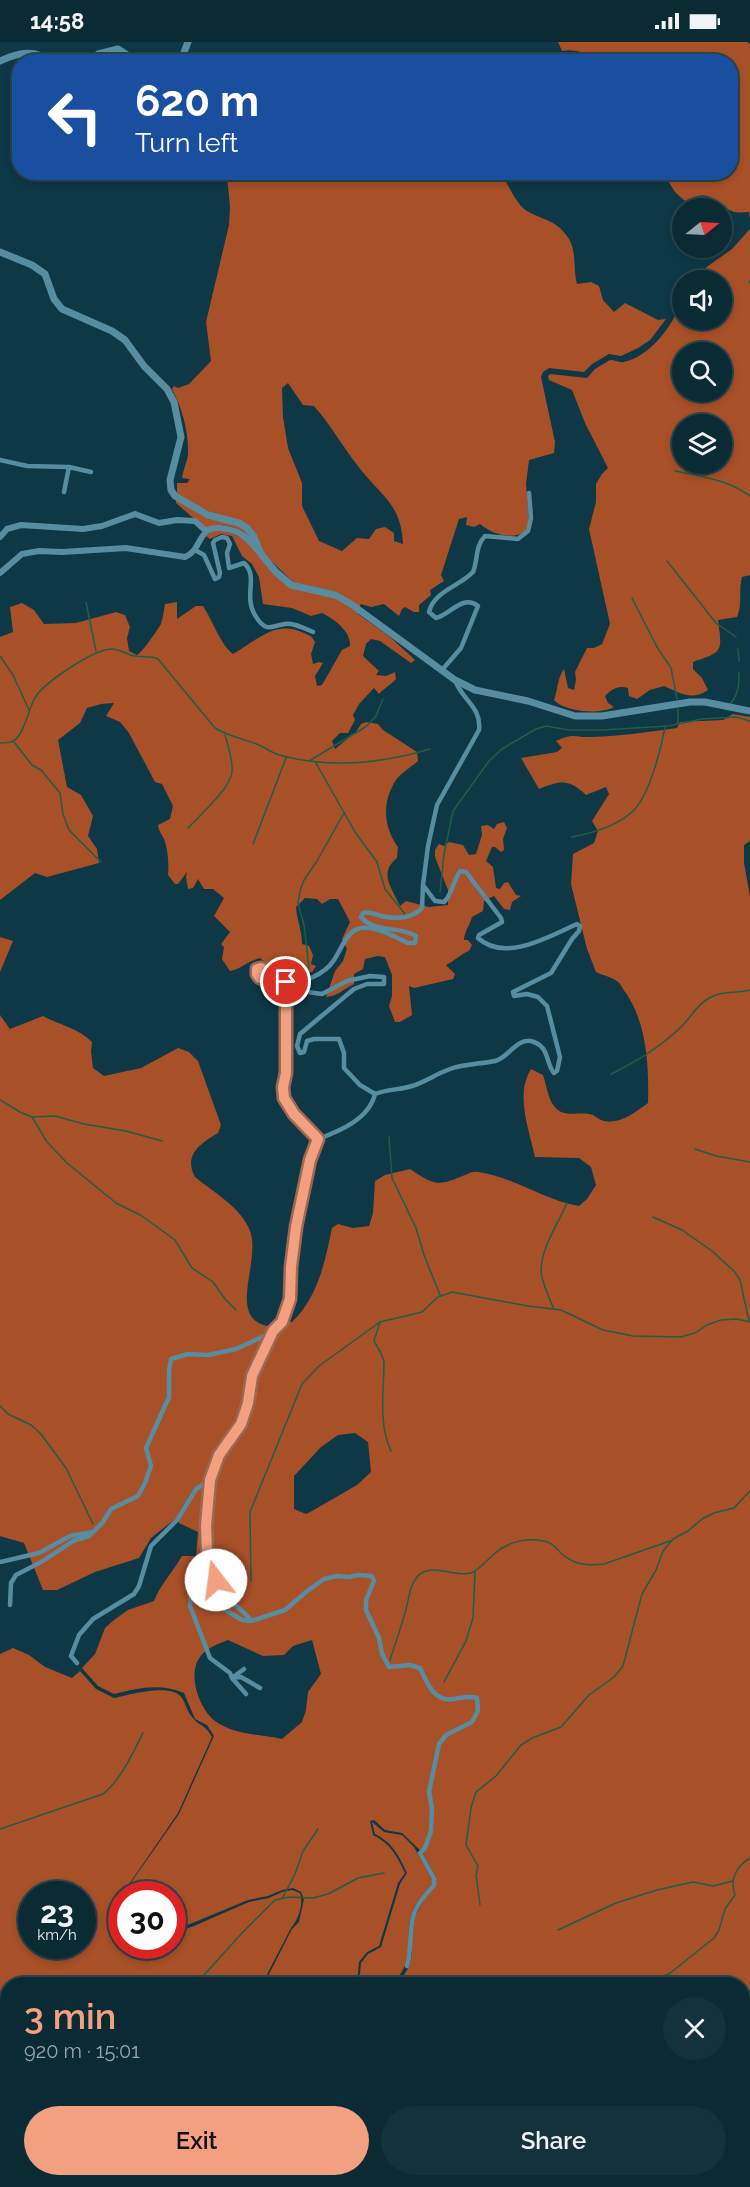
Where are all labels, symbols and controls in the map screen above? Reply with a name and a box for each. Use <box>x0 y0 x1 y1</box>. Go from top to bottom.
text: 14:58 <box>30 8 84 34</box>
text: 620 m <box>135 77 259 126</box>
icon: left <box>36 78 114 156</box>
text: Turn left <box>135 127 238 158</box>
north arrow <box>672 198 732 258</box>
map controls <box>672 198 732 474</box>
button: sound <box>672 270 732 330</box>
button: search <box>672 342 732 402</box>
button: layers <box>672 414 732 474</box>
pin <box>260 956 311 1007</box>
icon: arrive <box>269 965 302 998</box>
position arrow <box>184 1548 248 1612</box>
speed limit sign: 30 <box>108 1881 186 1959</box>
text: 23 <box>40 1895 74 1930</box>
text: km/h <box>37 1926 77 1944</box>
text: 3 min <box>24 1995 116 2037</box>
button: close <box>663 1997 726 2060</box>
text: 920 m · 15:01 <box>24 2039 140 2063</box>
button: Exit <box>24 2106 369 2175</box>
button: Share <box>381 2106 726 2175</box>

